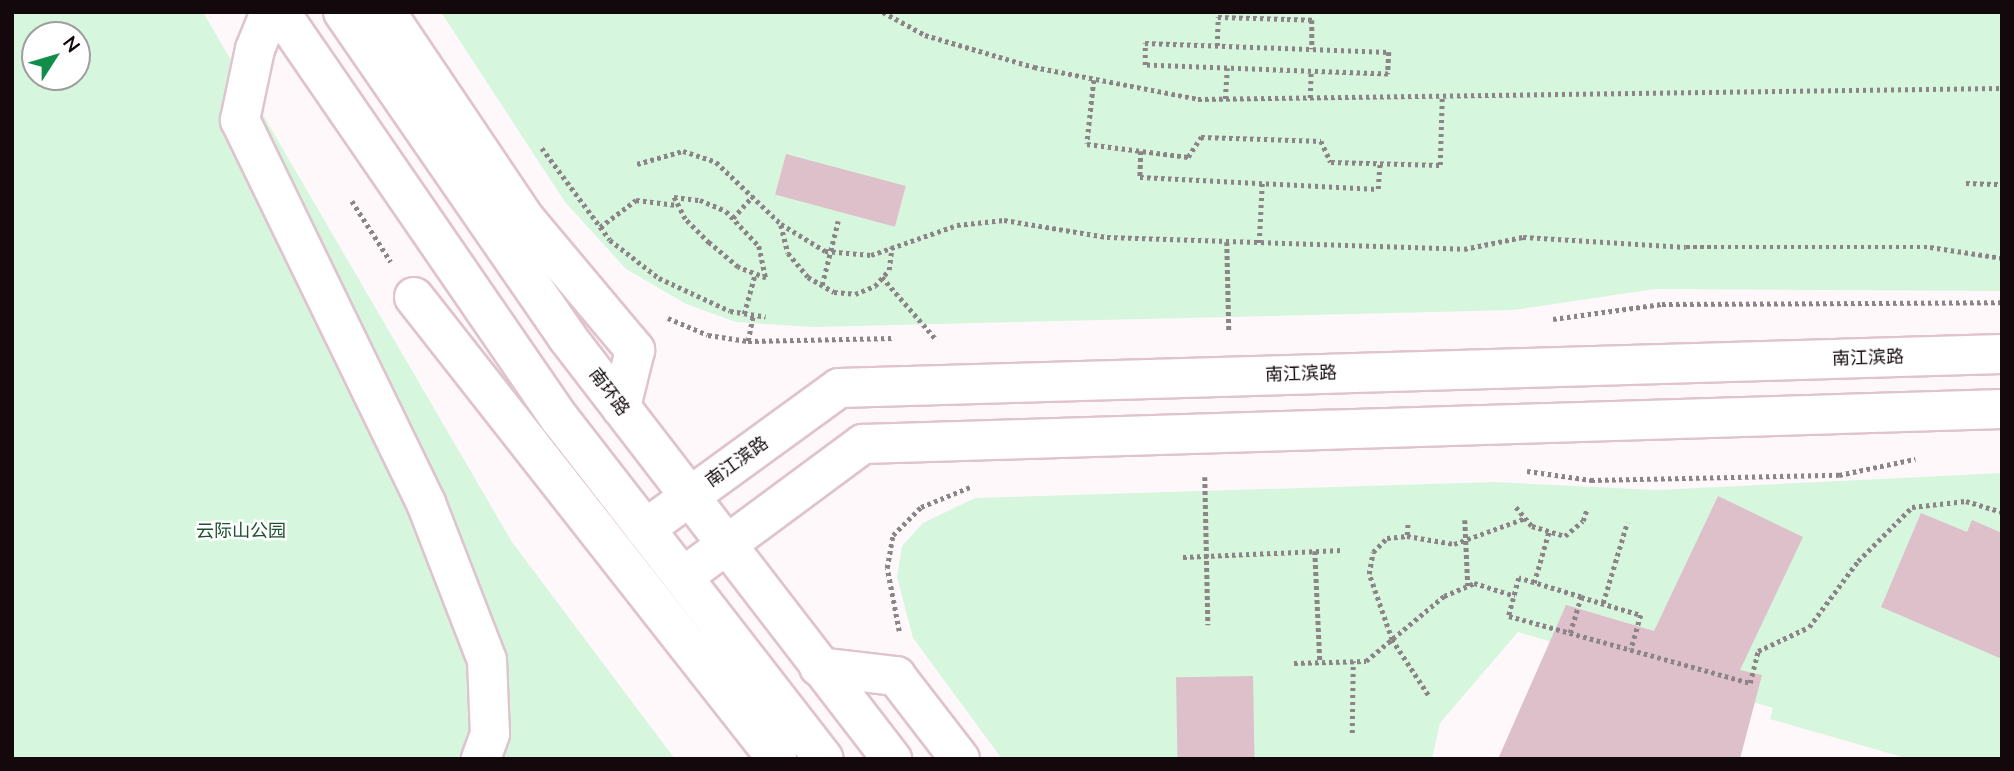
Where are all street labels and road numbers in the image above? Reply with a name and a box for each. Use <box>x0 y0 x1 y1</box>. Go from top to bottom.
street label: 南江滨路 <box>1832 346 1904 370</box>
street label: 南江滨路 <box>1265 362 1337 386</box>
street label: 南环路 <box>584 364 634 420</box>
street label: 南江滨路 <box>702 432 772 492</box>

